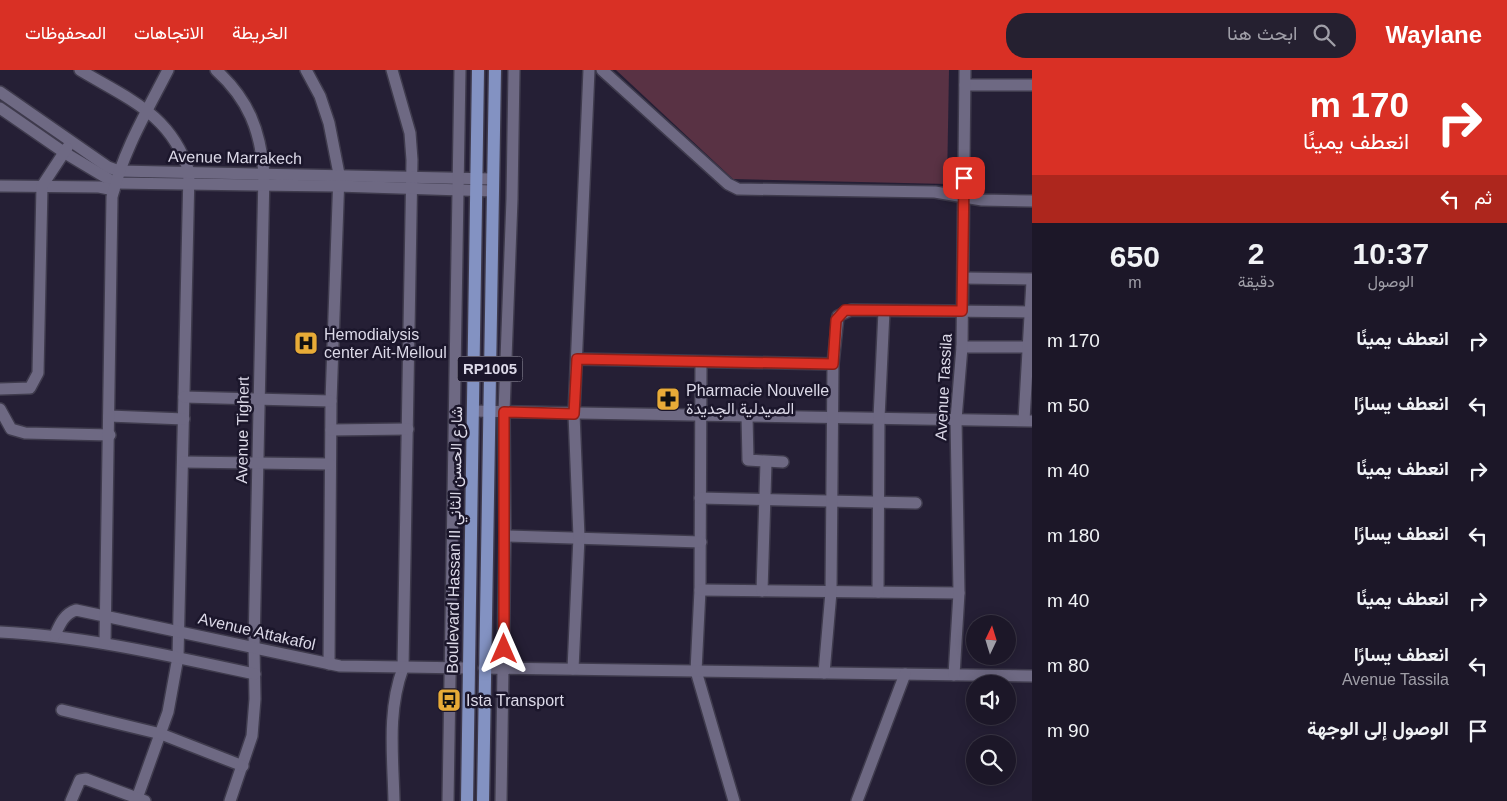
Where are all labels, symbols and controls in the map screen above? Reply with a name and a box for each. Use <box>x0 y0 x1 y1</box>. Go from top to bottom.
search box <box>1006 13 1356 58</box>
icon: search <box>1310 21 1338 49</box>
text: Waylane <box>1386 21 1482 48</box>
text: المحفوظات <box>25 23 106 43</box>
text: الاتجاهات <box>134 23 204 43</box>
text: الخريطة <box>232 23 288 43</box>
text: ابحث هنا <box>1227 23 1298 44</box>
text: 170 m <box>1310 85 1409 124</box>
icon: right <box>1427 90 1492 155</box>
text: انعطف يمينًا <box>1303 129 1409 154</box>
street label: Avenue Marrakech <box>168 148 302 167</box>
pin <box>943 157 985 199</box>
icon: arrive <box>950 164 978 192</box>
icon: left <box>1436 185 1464 213</box>
text: ثم <box>1474 187 1492 208</box>
text: 2 <box>1248 237 1265 270</box>
text: 10:37 <box>1352 237 1429 270</box>
text: 650 <box>1110 240 1160 273</box>
text: دقيقة <box>1238 273 1275 290</box>
text: الوصول <box>1368 273 1414 290</box>
text: m <box>1128 274 1142 291</box>
place label: Hemodialysis center Ait-Melloul <box>324 326 447 361</box>
icon: right <box>1464 327 1492 355</box>
text: انعطف يمينًا <box>1356 328 1449 349</box>
hospital icon: Hemodialysis center Ait-Melloul <box>293 330 319 356</box>
text: 170 m <box>1047 330 1100 351</box>
street label: Avenue Tassila <box>932 333 955 441</box>
road number: RP1005 <box>458 356 522 382</box>
street label: Avenue Tighert <box>233 376 252 484</box>
place label: Pharmacie Nouvelle الصيدلية الجديدة <box>686 382 829 418</box>
pharmacy icon: Pharmacie Nouvelle الصيدلية الجديدة <box>655 386 681 412</box>
icon: left <box>1464 392 1492 420</box>
text: انعطف يسارًا <box>1354 393 1449 414</box>
text: 50 m <box>1047 395 1089 416</box>
street label: Boulevard Hassan II شارع الحسن الثاني <box>444 406 470 674</box>
icon: right <box>1464 457 1492 485</box>
text: انعطف يمينًا <box>1356 458 1449 479</box>
text: 40 m <box>1047 460 1089 481</box>
icon: left <box>1464 522 1492 550</box>
text: انعطف يسارًا <box>1354 523 1449 544</box>
text: 180 m <box>1047 525 1100 546</box>
icon: right <box>1464 587 1492 615</box>
text: انعطف يمينًا <box>1356 588 1449 609</box>
text: 40 m <box>1047 590 1089 611</box>
street label: Avenue Attakafol <box>197 610 317 653</box>
north arrow <box>966 615 1016 665</box>
map controls <box>966 615 1016 785</box>
position arrow <box>477 622 529 674</box>
text: انعطف يسارًا <box>1354 644 1449 665</box>
icon: left <box>1464 652 1492 680</box>
text: 80 m <box>1047 655 1089 676</box>
text: Avenue Tassila <box>1342 671 1449 688</box>
button: sound <box>966 675 1016 725</box>
bus stop icon: Ista Transport <box>436 687 462 713</box>
place label: Ista Transport <box>466 692 564 709</box>
icon: arrive <box>1464 717 1492 745</box>
text: الوصول إلى الوجهة <box>1307 718 1449 739</box>
text: 90 m <box>1047 720 1089 741</box>
button: search <box>966 735 1016 785</box>

